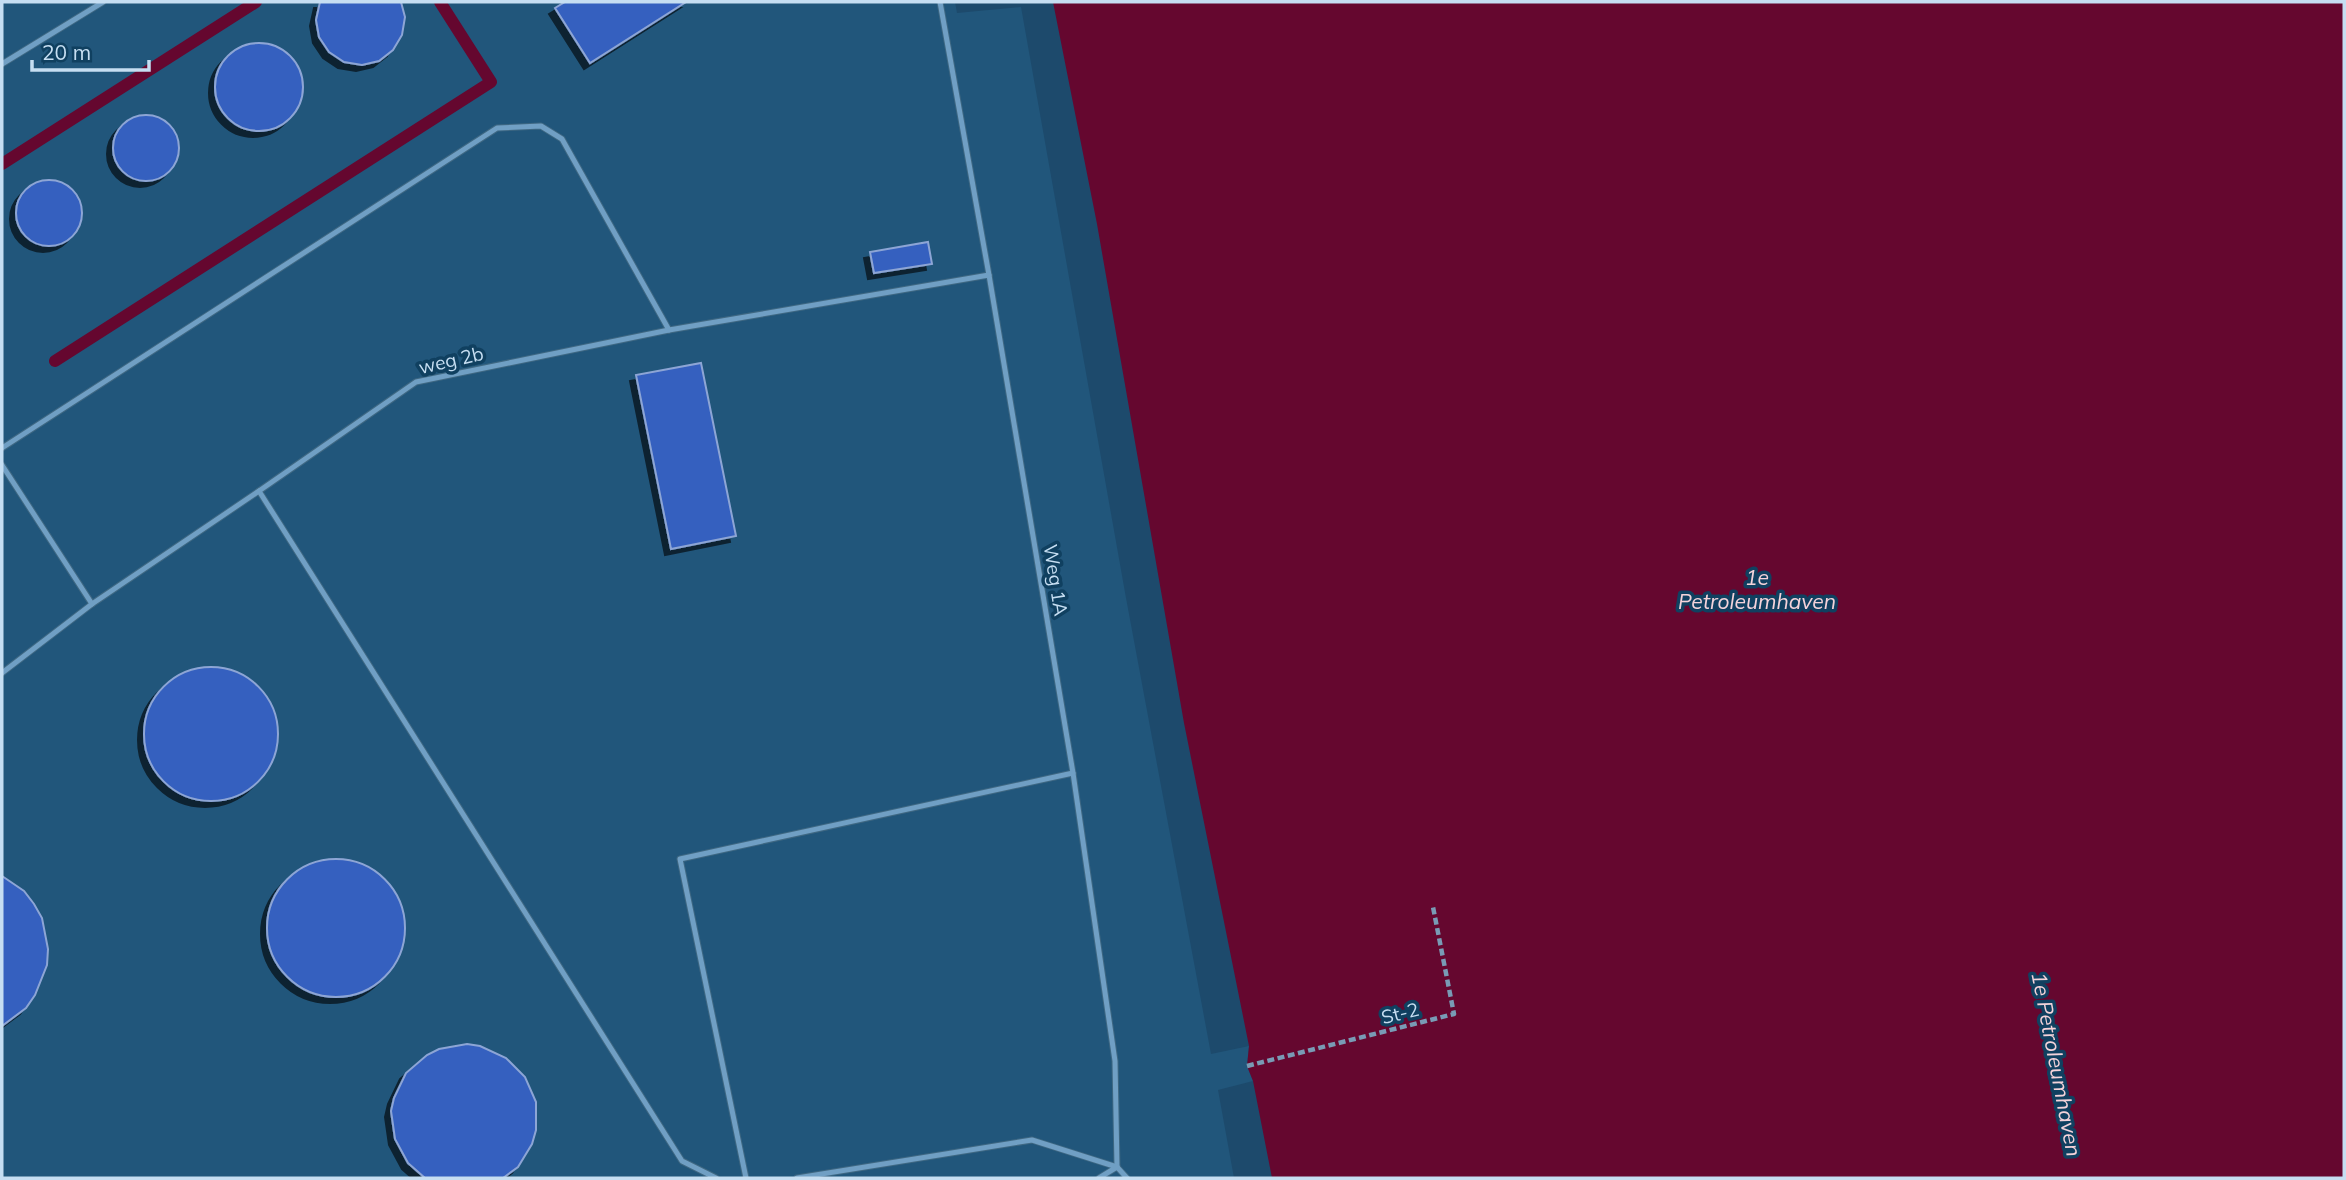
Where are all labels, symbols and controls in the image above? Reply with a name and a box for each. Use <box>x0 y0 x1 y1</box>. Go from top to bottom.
scale bar <box>32 28 149 72</box>
text: 20 m <box>42 39 91 65</box>
street label: weg 2b <box>416 341 486 379</box>
street label: Weg 1A <box>1039 542 1073 618</box>
water label: 1e Petroleumhaven <box>1678 564 1836 614</box>
water label: 1e Petroleumhaven <box>2026 970 2088 1158</box>
street label: St-2 <box>1379 997 1421 1029</box>

